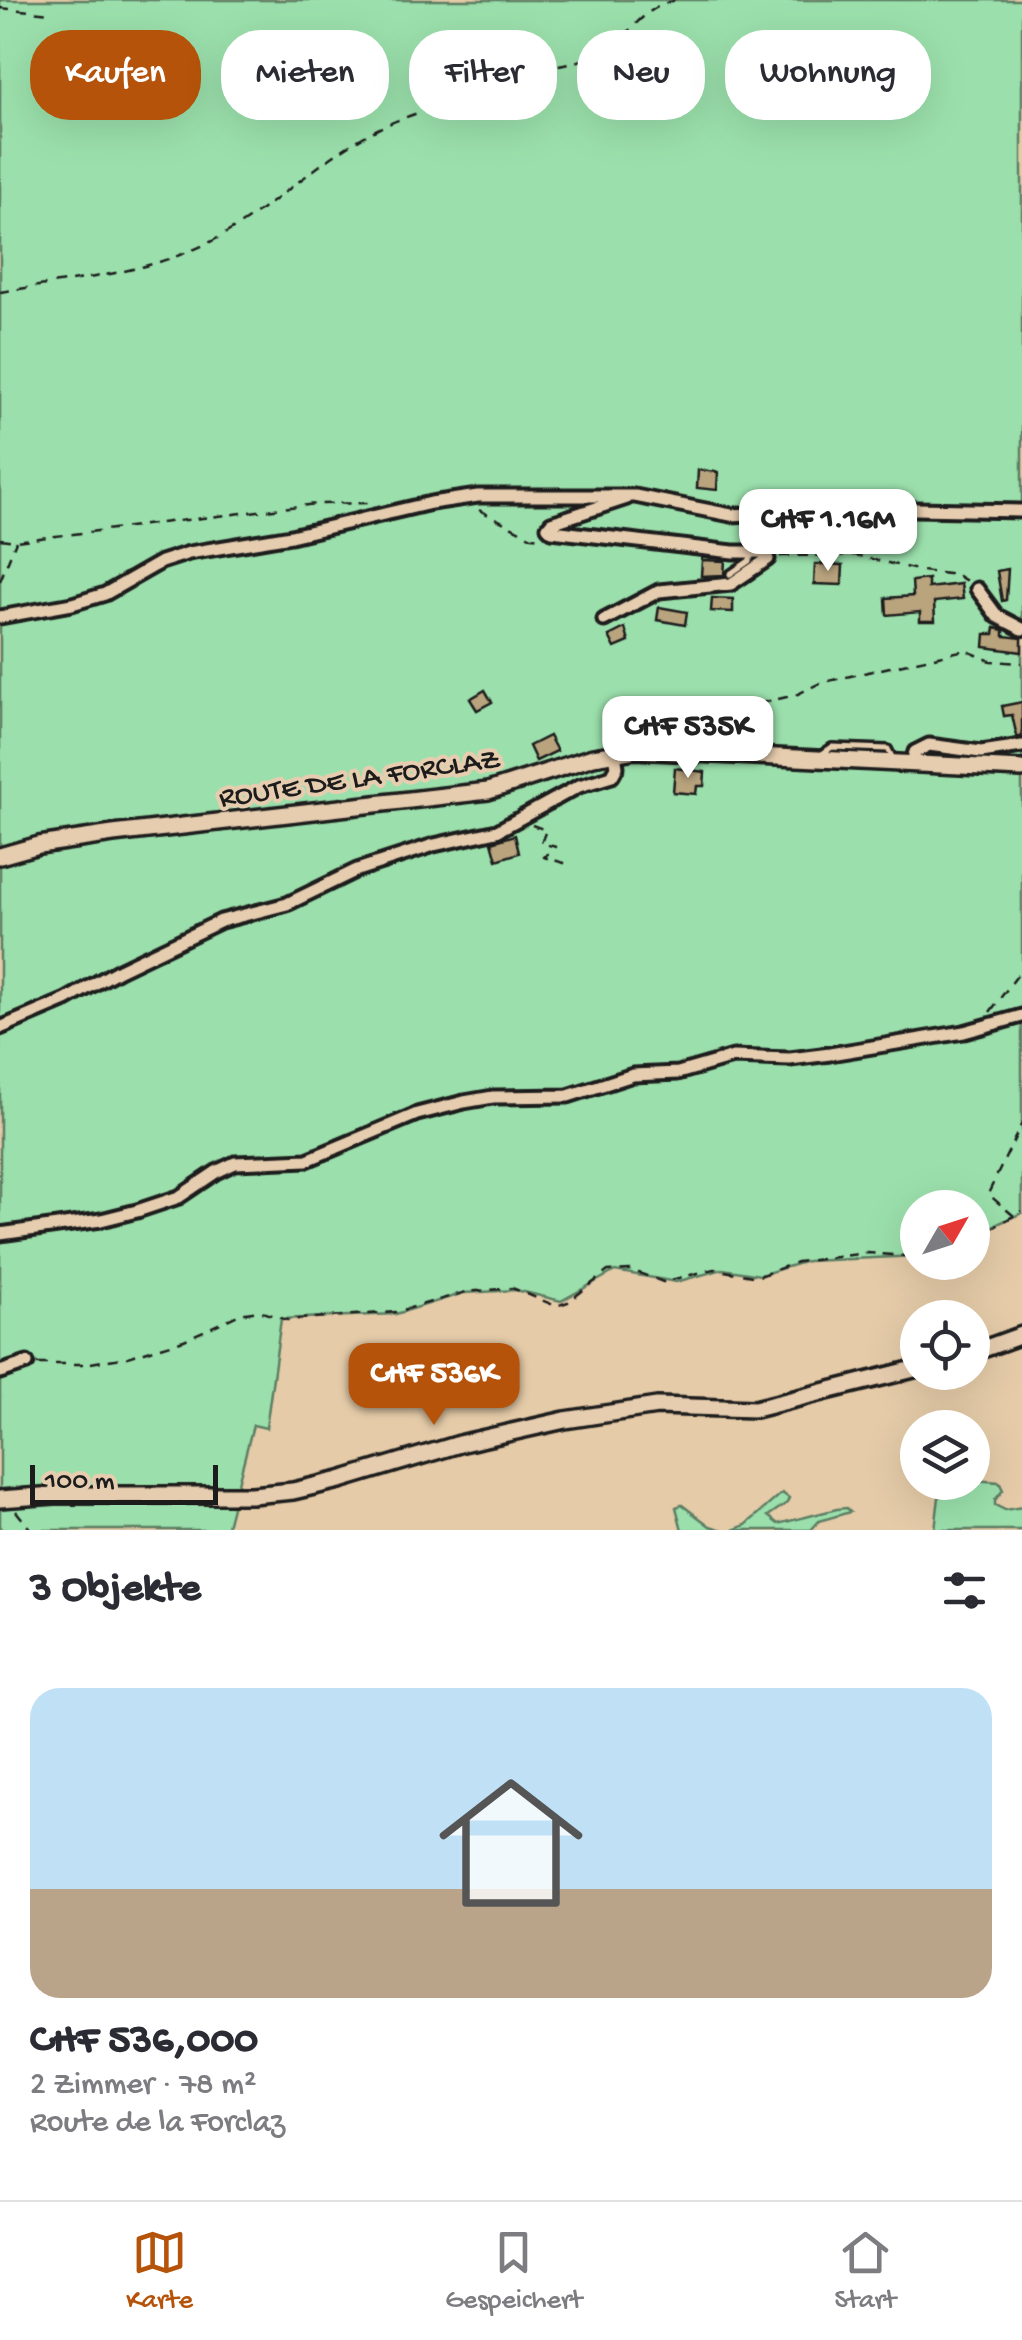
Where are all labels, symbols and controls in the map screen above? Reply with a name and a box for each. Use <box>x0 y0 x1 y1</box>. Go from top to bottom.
chip: Kaufen <box>30 30 201 120</box>
chip: Mieten <box>221 30 389 120</box>
chip: Filter <box>409 30 557 120</box>
chip: Neu <box>577 30 705 120</box>
chip: Wohnung <box>725 30 931 120</box>
pin: CHF 1.16M <box>714 489 942 574</box>
text: CHF 1.16M <box>761 502 895 540</box>
pin: CHF 535K <box>585 696 791 781</box>
text: CHF 535K <box>624 709 752 747</box>
street label: ROUTE DE LA FORCLAZ <box>217 743 503 817</box>
north arrow <box>900 1190 990 1280</box>
map controls <box>900 1190 990 1500</box>
button: locate <box>900 1300 990 1390</box>
pin: CHF 536K <box>331 1343 537 1428</box>
text: CHF 536K <box>371 1356 497 1394</box>
button: layers <box>900 1410 990 1500</box>
scale bar <box>30 1460 218 1504</box>
text: 100 m <box>45 1466 115 1499</box>
icon: filters <box>937 1563 992 1618</box>
text: 3 Objekte <box>30 1566 201 1615</box>
icon: home <box>421 1753 601 1933</box>
text: CHF 536,000 <box>30 2018 258 2067</box>
text: 2 Zimmer · 78 m² <box>30 2067 257 2105</box>
text: Route de la Forclaz <box>30 2105 285 2143</box>
tab: Karte <box>126 2225 193 2318</box>
tab: Gespeichert <box>445 2225 582 2318</box>
tab: Start <box>835 2225 896 2318</box>

